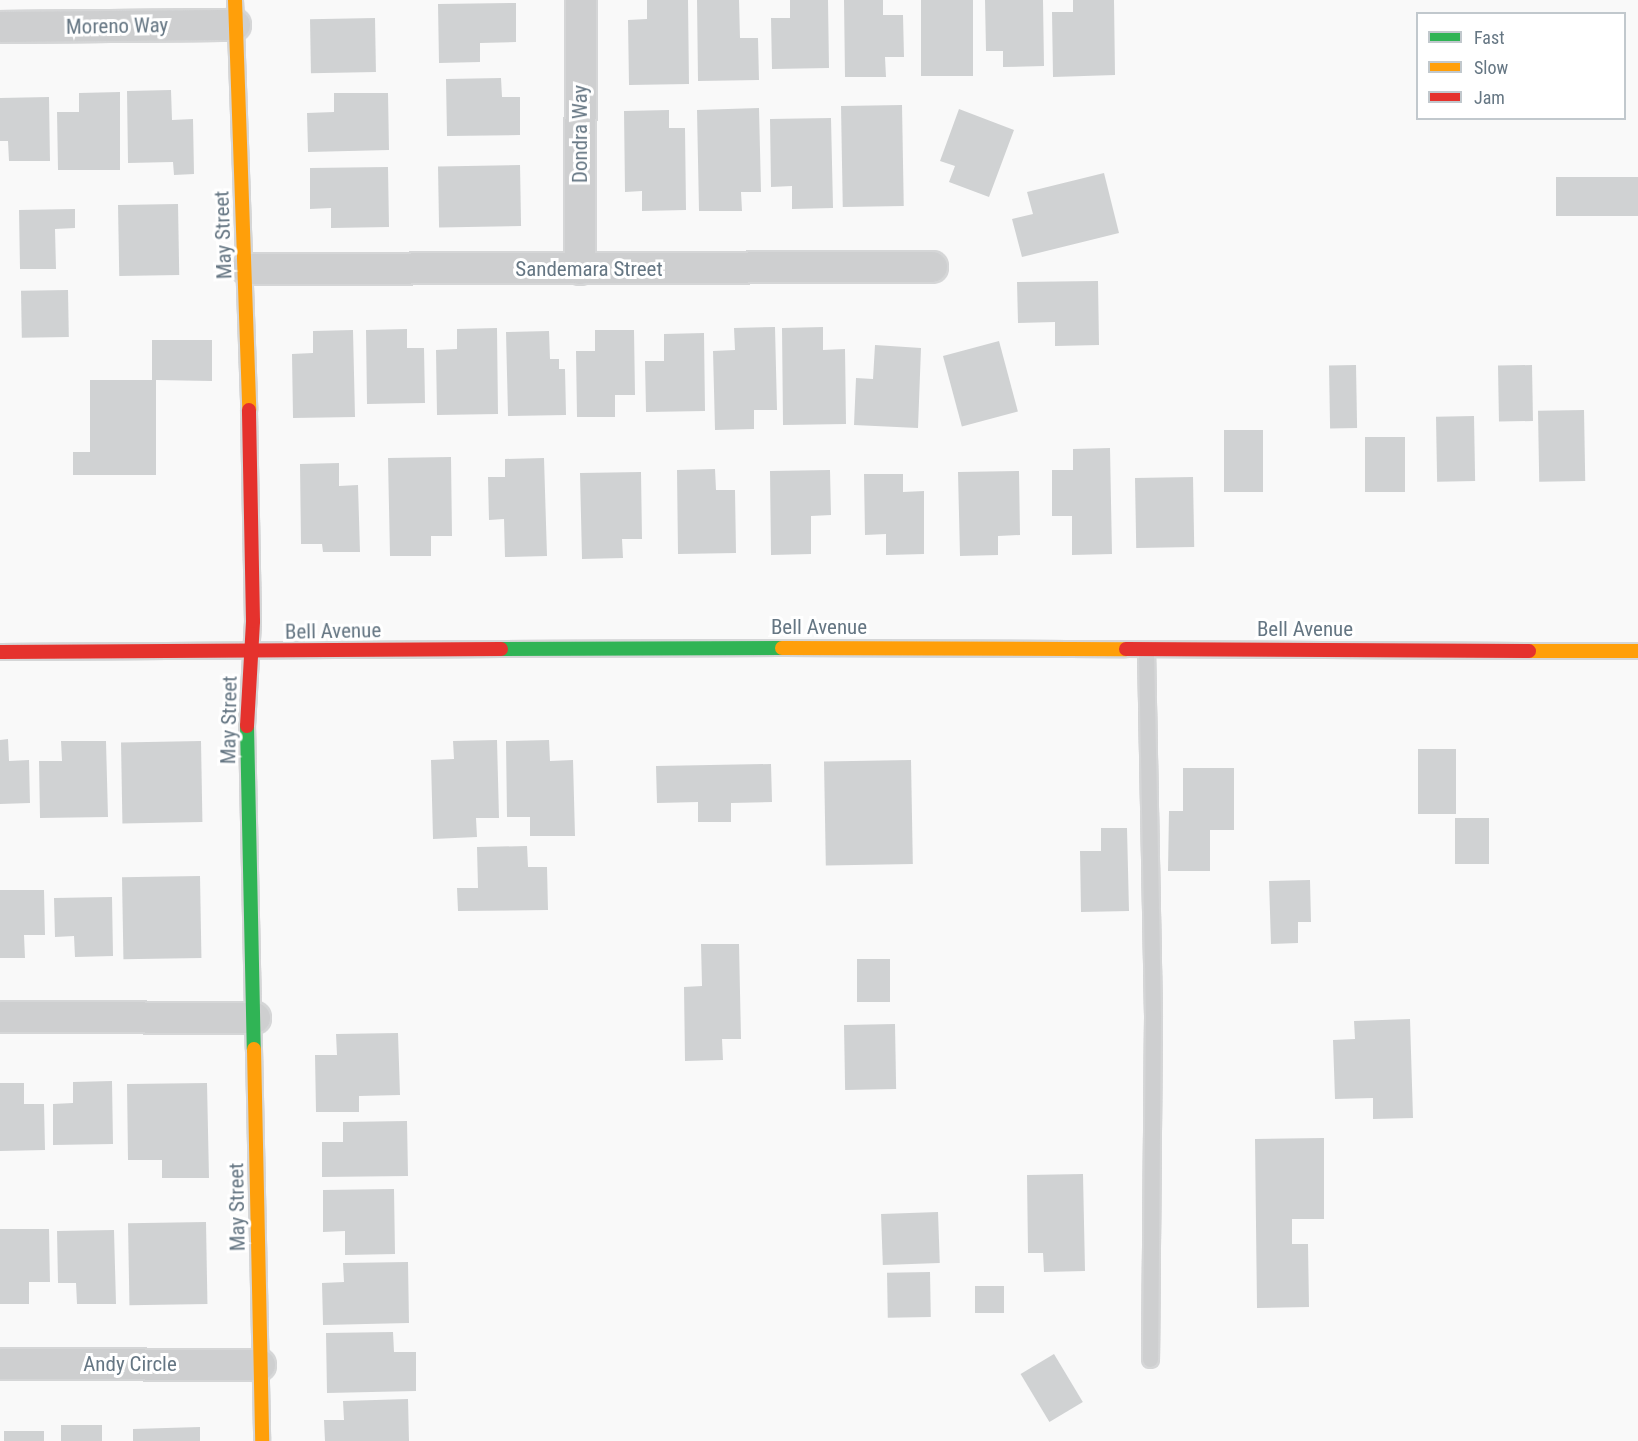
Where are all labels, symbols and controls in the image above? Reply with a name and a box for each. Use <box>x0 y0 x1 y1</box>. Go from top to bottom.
legend <box>1416 12 1626 120</box>
street label: Moreno Way <box>66 13 168 39</box>
text: Fast <box>1474 27 1505 48</box>
text: Slow <box>1474 57 1508 78</box>
street label: Dondra Way <box>567 85 593 183</box>
text: Jam <box>1474 87 1505 108</box>
street label: May Street <box>209 190 237 280</box>
street label: Sandemara Street <box>515 256 663 282</box>
street label: Bell Avenue <box>771 614 867 640</box>
street label: Bell Avenue <box>1257 616 1353 642</box>
street label: Bell Avenue <box>285 618 381 644</box>
street label: May Street <box>216 676 242 764</box>
street label: May Street <box>224 1163 250 1251</box>
street label: Andy Circle <box>83 1351 177 1377</box>

